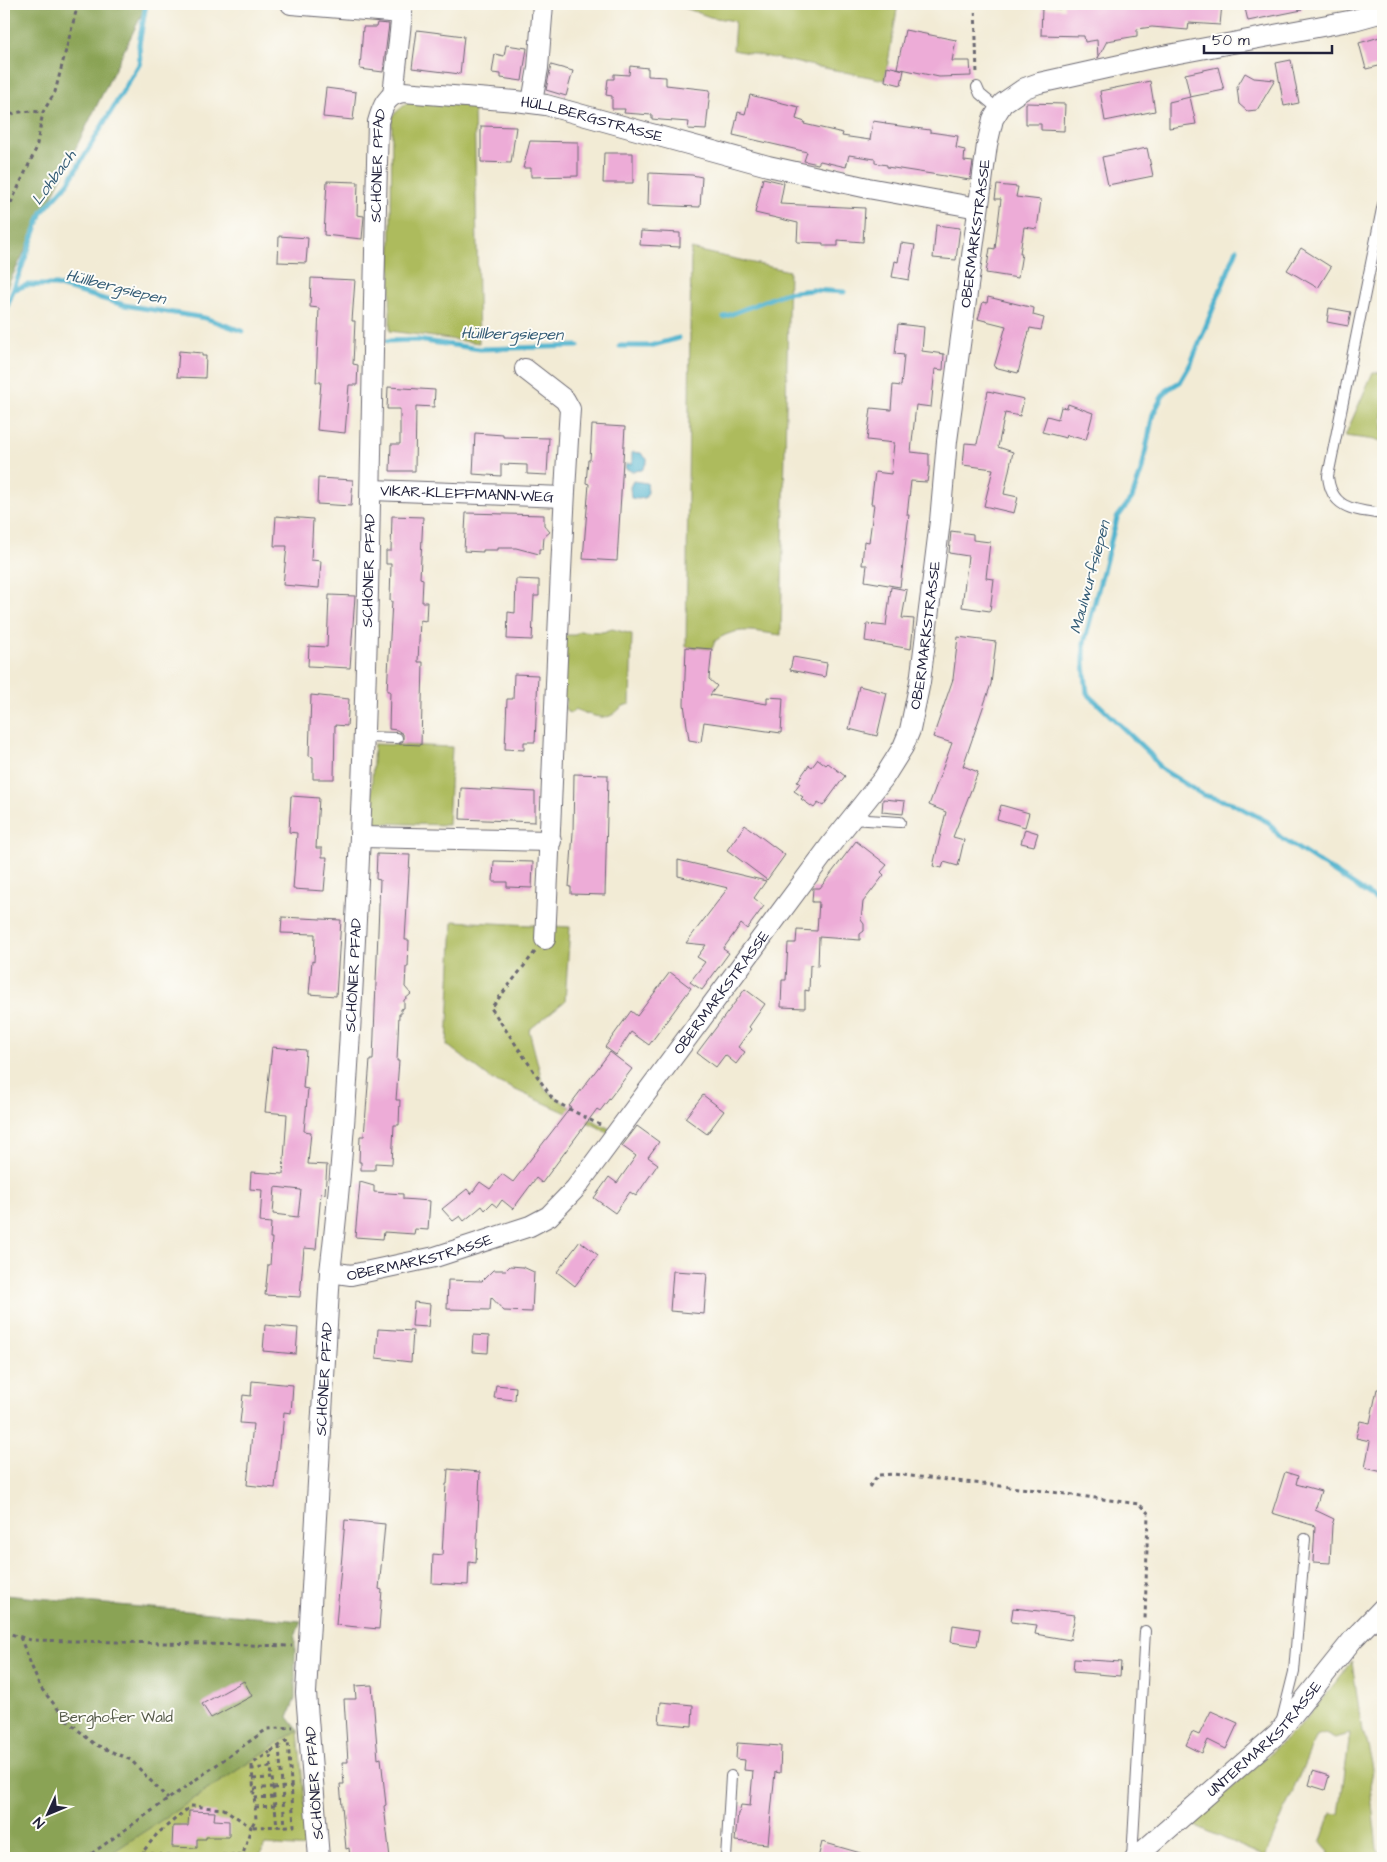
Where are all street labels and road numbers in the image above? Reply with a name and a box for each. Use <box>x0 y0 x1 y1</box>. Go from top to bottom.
street label: HÜLLBERGSTRASSE <box>519 92 665 148</box>
street label: SCHÖNER PFAD <box>366 106 393 223</box>
street label: OBERMARKSTRASSE <box>955 158 996 309</box>
street label: VIKAR-KLEFFMANN-WEG <box>380 480 555 508</box>
street label: SCHÖNER PFAD <box>357 513 381 628</box>
street label: OBERMARKSTRASSE <box>905 560 946 711</box>
street label: SCHÖNER PFAD <box>340 918 367 1033</box>
street label: OBERMARKSTRASSE <box>668 926 775 1059</box>
street label: OBERMARKSTRASSE <box>345 1229 495 1287</box>
street label: SCHÖNER PFAD <box>311 1321 338 1436</box>
street label: UNTERMARKSTRASSE <box>1202 1677 1327 1802</box>
street label: SCHÖNER PFAD <box>300 1725 329 1840</box>

